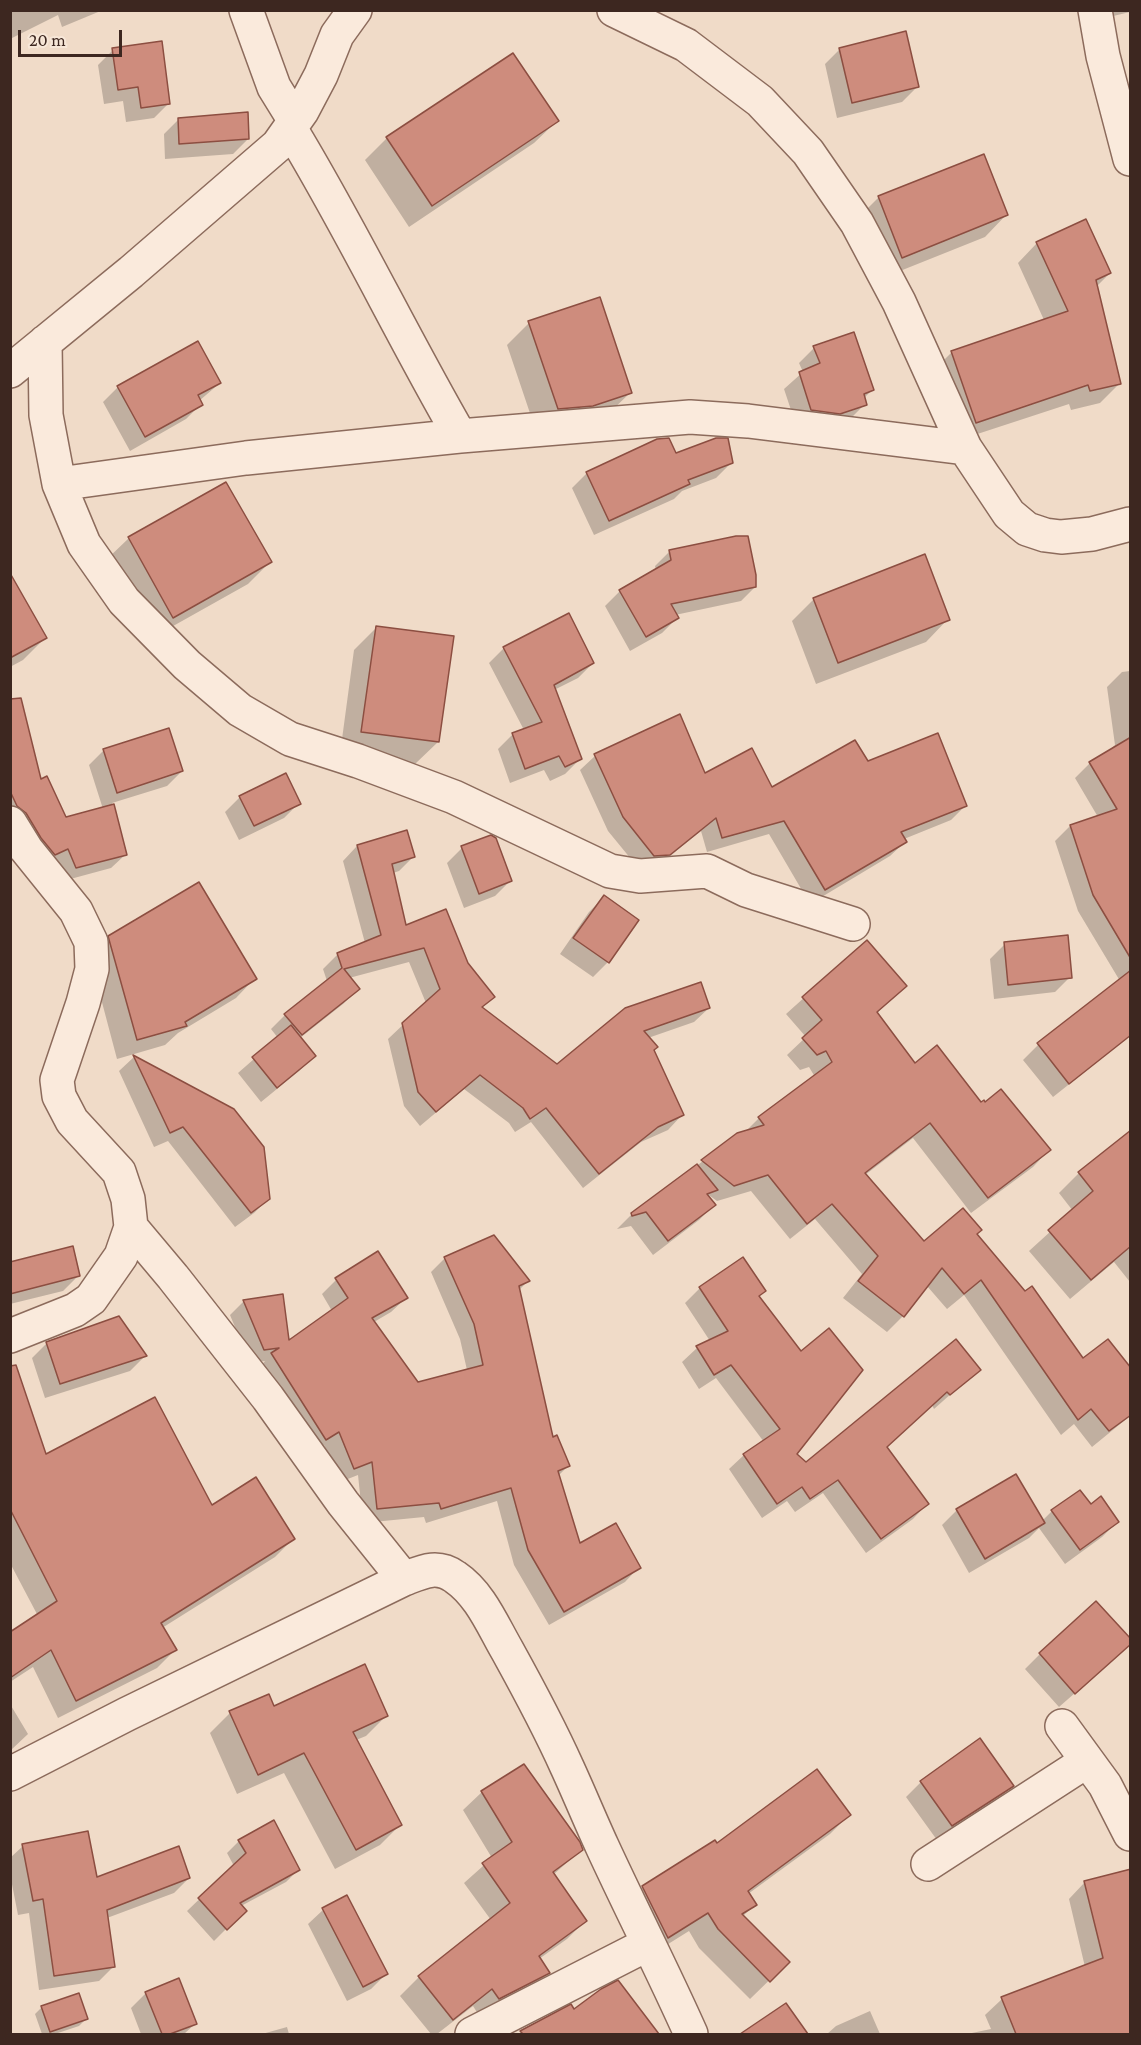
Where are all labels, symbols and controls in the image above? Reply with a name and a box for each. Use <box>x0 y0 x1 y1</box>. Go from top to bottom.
scale bar <box>21 18 124 56</box>
text: 20 m <box>29 30 66 50</box>

